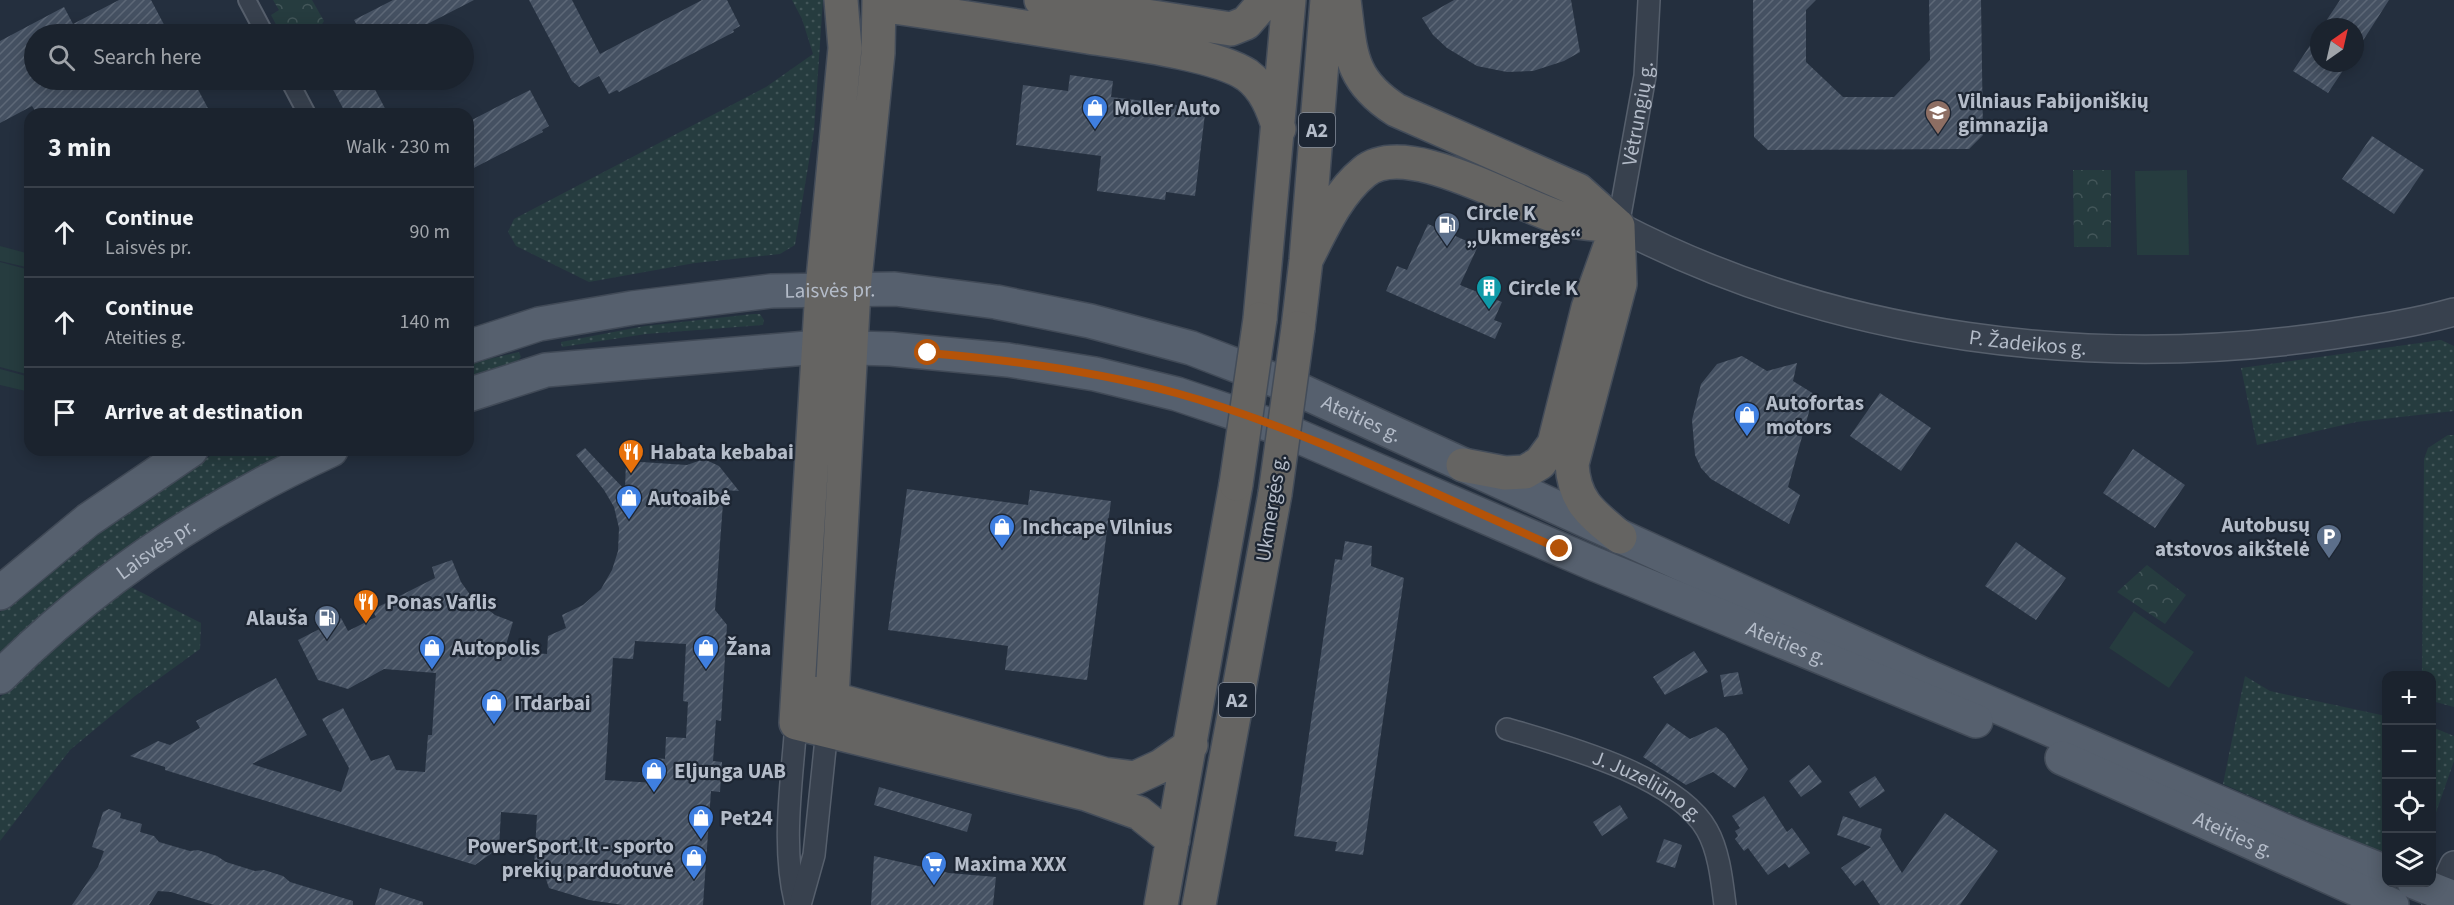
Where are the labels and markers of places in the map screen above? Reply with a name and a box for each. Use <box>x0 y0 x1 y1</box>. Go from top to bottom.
place label: Vilniaus Fabijoniškių gimnazija <box>1957 86 2149 140</box>
shop icon: Moller Auto <box>1080 93 1110 131</box>
place label: Moller Auto <box>1114 93 1220 123</box>
school or university icon: Vilniaus Fabijoniškių gimnazija <box>1923 98 1953 136</box>
place label: Circle K „Ukmergės“ <box>1466 198 1582 252</box>
fuel station icon: Circle K „Ukmergės“ <box>1432 210 1462 248</box>
building icon: Circle K <box>1474 273 1504 311</box>
place label: Circle K <box>1508 273 1579 303</box>
place label: Autofortas motors <box>1765 388 1864 442</box>
shop icon: Autofortas motors <box>1732 400 1762 438</box>
restaurant icon: Habata kebabai <box>616 437 646 475</box>
place label: Habata kebabai <box>650 437 794 467</box>
shop icon: Autoaibė <box>614 483 644 521</box>
place label: Autoaibė <box>647 483 731 513</box>
place label: Autobusų atstovos aikštelė <box>2155 510 2310 564</box>
shop icon: Inchcape Vilnius <box>987 512 1017 550</box>
place label: Inchcape Vilnius <box>1022 512 1172 542</box>
parking icon: Autobusų atstovos aikštelė <box>2314 522 2344 560</box>
restaurant icon: Ponas Vaflis <box>351 587 381 625</box>
place label: Ponas Vaflis <box>386 587 497 617</box>
place label: Alauša <box>246 603 308 633</box>
fuel station icon: Alauša <box>312 603 342 641</box>
shop icon: Autopolis <box>417 633 447 671</box>
place label: Autopolis <box>451 633 540 663</box>
shop icon: Žana <box>691 633 721 671</box>
place label: Žana <box>726 633 771 663</box>
shop icon: ITdarbai <box>479 688 509 726</box>
place label: ITdarbai <box>514 688 591 718</box>
shop icon: Eljunga UAB <box>639 756 669 794</box>
place label: Eljunga UAB <box>674 756 786 786</box>
shop icon: Pet24 <box>686 803 716 841</box>
place label: Pet24 <box>720 803 773 833</box>
place label: PowerSport.lt - sporto prekių parduotuvė <box>467 831 674 885</box>
shop icon: PowerSport.lt - sporto prekių parduotuvė <box>679 843 709 881</box>
supermarket icon: Maxima XXX <box>919 849 949 887</box>
place label: Maxima XXX <box>954 849 1067 879</box>

